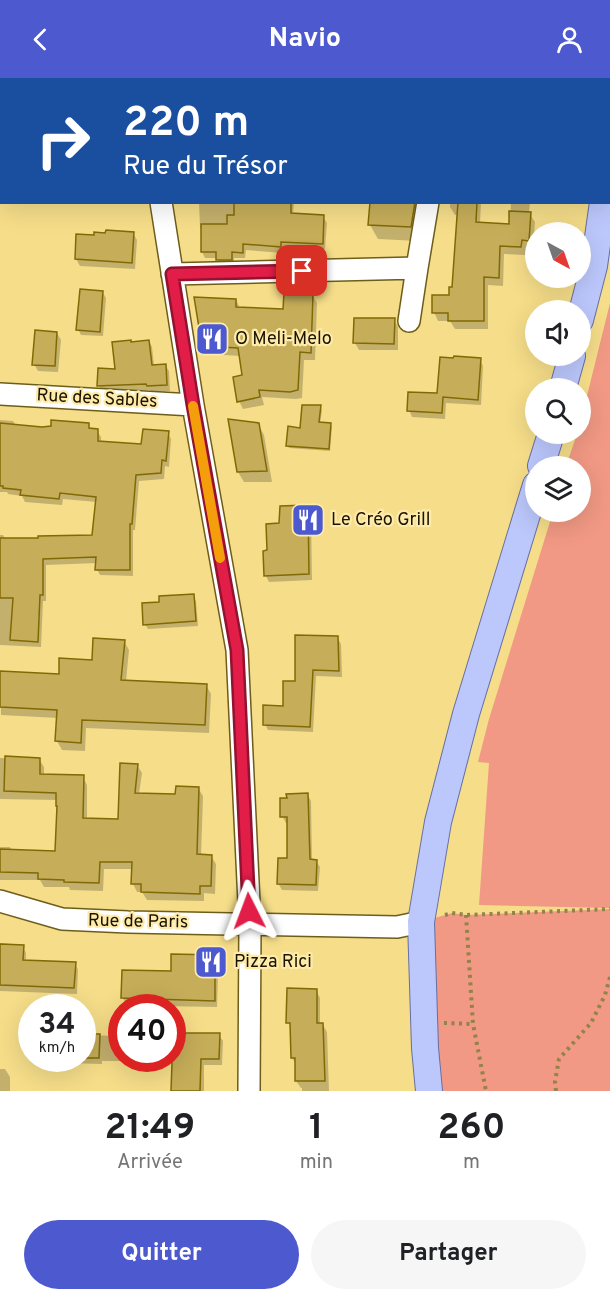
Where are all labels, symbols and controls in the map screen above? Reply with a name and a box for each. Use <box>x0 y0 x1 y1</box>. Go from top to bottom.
text: Navio <box>269 22 341 56</box>
icon: back <box>24 23 57 56</box>
icon: person <box>553 23 586 56</box>
text: 220 m <box>123 98 249 151</box>
icon: right <box>24 102 102 180</box>
text: Rue du Trésor <box>123 150 288 184</box>
north arrow <box>525 222 591 288</box>
map controls <box>525 222 591 522</box>
pin <box>276 245 327 296</box>
icon: arrive <box>285 254 318 287</box>
button: sound <box>525 300 591 366</box>
restaurant icon: O Meli-Melo <box>194 321 230 357</box>
place label: O Meli-Melo <box>235 328 332 351</box>
button: search <box>525 378 591 444</box>
street label: Rue des Sables <box>36 384 158 414</box>
button: layers <box>525 456 591 522</box>
restaurant icon: Le Créo Grill <box>290 502 326 538</box>
place label: Le Créo Grill <box>331 509 430 532</box>
position arrow <box>217 879 281 943</box>
street label: Rue de Paris <box>88 910 188 934</box>
restaurant icon: Pizza Rici <box>193 944 229 980</box>
place label: Pizza Rici <box>234 951 312 974</box>
speed limit sign: 40 <box>108 994 186 1072</box>
text: 34 <box>38 1007 76 1044</box>
text: km/h <box>39 1039 75 1058</box>
text: 21:49 <box>105 1106 195 1152</box>
text: 1 <box>309 1106 324 1152</box>
text: 260 <box>438 1106 505 1152</box>
text: Arrivée <box>117 1150 183 1176</box>
text: min <box>300 1150 333 1176</box>
text: m <box>463 1150 480 1176</box>
button: Quitter <box>24 1220 299 1289</box>
button: Partager <box>311 1220 586 1289</box>

